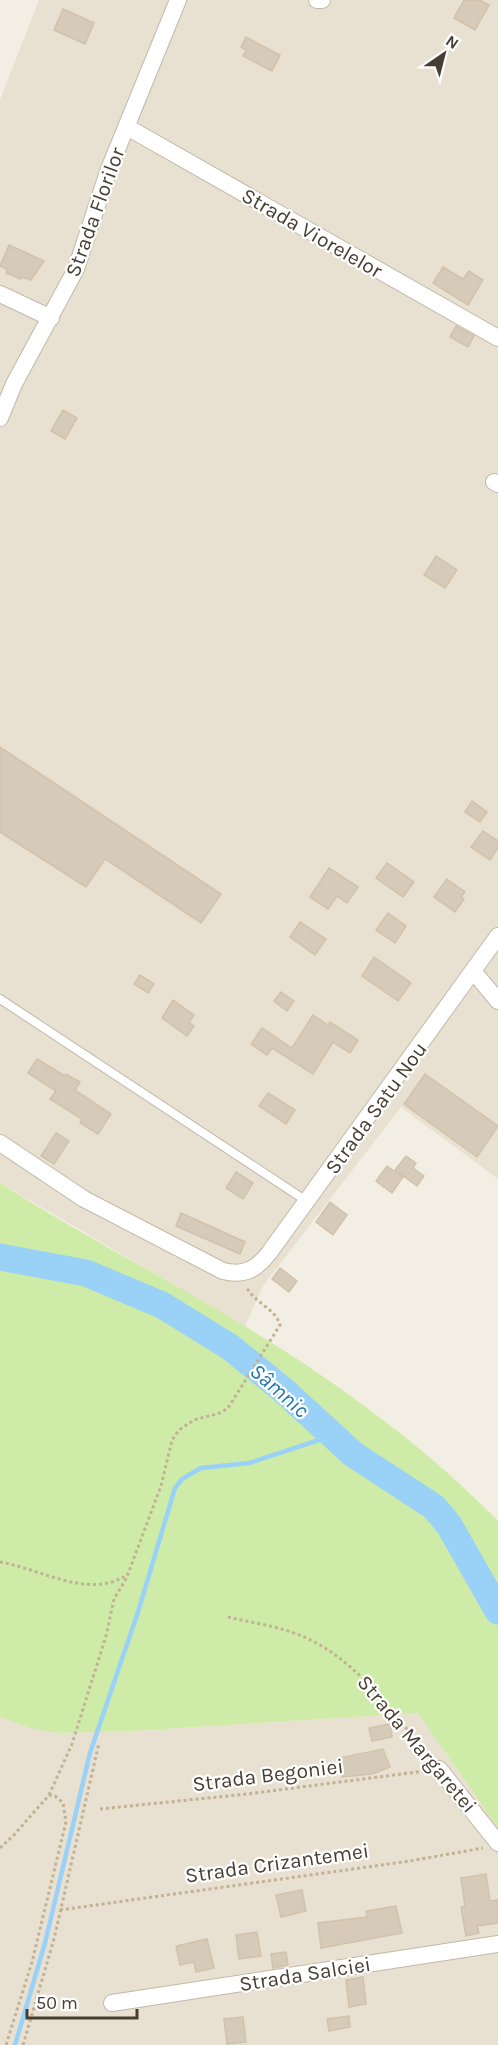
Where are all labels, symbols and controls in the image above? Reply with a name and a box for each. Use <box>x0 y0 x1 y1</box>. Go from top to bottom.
north arrow <box>414 24 474 84</box>
text: N <box>442 31 462 53</box>
street label: Strada Florilor <box>60 144 130 280</box>
street label: Strada Viorelelor <box>237 183 387 283</box>
street label: Strada Satu Nou <box>320 1037 432 1179</box>
water label: Sâmnic <box>245 1358 314 1423</box>
street label: Strada Margaretei <box>353 1670 481 1818</box>
street label: Strada Begoniei <box>191 1754 345 1796</box>
street label: Strada Crizantemei <box>184 1838 370 1888</box>
street label: Strada Salciei <box>237 1952 373 1996</box>
scale bar <box>27 1982 136 2020</box>
text: 50 m <box>36 1992 78 2014</box>

